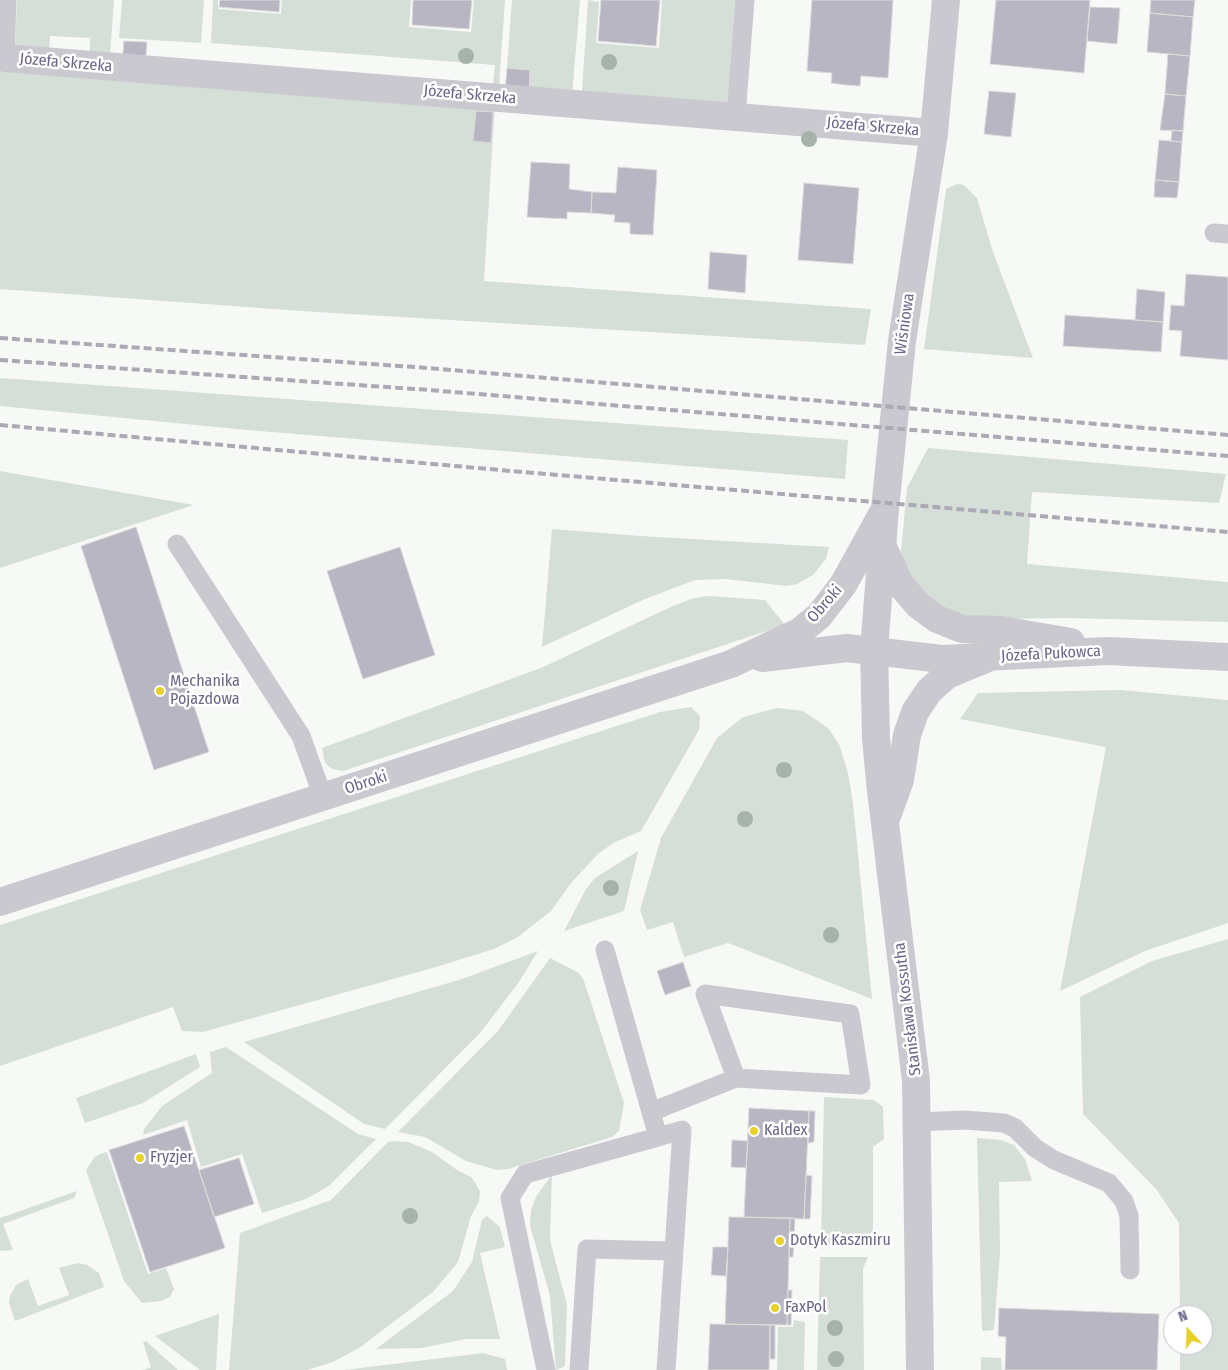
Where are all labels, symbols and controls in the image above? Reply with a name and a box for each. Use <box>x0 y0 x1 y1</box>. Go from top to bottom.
street label: Józefa Skrzeka <box>19 49 113 77</box>
street label: Józefa Skrzeka <box>423 81 517 109</box>
street label: Józefa Skrzeka <box>826 113 920 141</box>
street label: Wiśniowa <box>891 292 919 356</box>
street label: Obroki <box>803 581 847 627</box>
street label: Józefa Pukowca <box>1001 642 1101 666</box>
place label: Mechanika Pojazdowa <box>170 672 240 710</box>
marker: Mechanika Pojazdowa <box>154 685 166 697</box>
street label: Obroki <box>342 767 390 799</box>
street label: Stanisława Kossutha <box>890 941 926 1077</box>
place label: Kaldex <box>764 1121 808 1141</box>
marker: Kaldex <box>748 1125 760 1137</box>
place label: Fryzjer <box>150 1148 193 1168</box>
marker: Fryzjer <box>134 1152 146 1164</box>
place label: Dotyk Kaszmiru <box>790 1231 891 1251</box>
marker: Dotyk Kaszmiru <box>774 1235 786 1247</box>
place label: FaxPol <box>785 1298 826 1318</box>
marker: FaxPol <box>769 1302 781 1314</box>
north arrow <box>1163 1305 1213 1355</box>
text: N <box>1176 1307 1190 1326</box>

